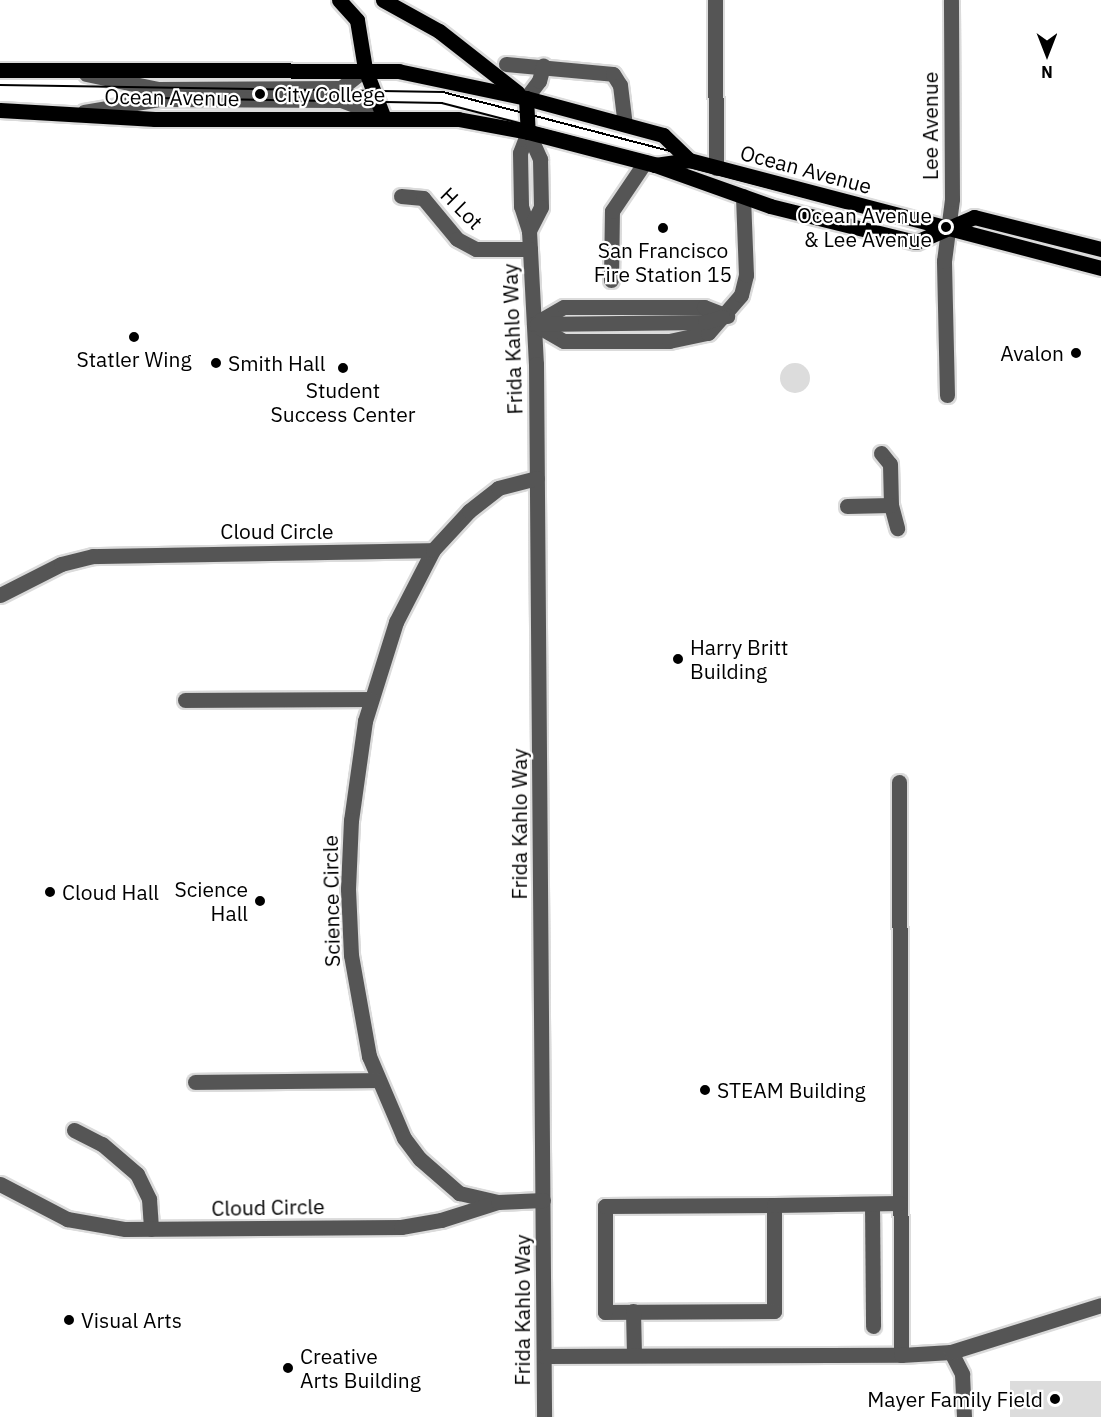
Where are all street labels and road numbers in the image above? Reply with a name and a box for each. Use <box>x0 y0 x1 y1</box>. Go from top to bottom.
street label: Lee Avenue <box>917 72 943 180</box>
street label: Ocean Avenue <box>104 83 240 111</box>
street label: Ocean Avenue <box>738 139 874 199</box>
street label: H Lot <box>436 182 488 234</box>
street label: Frida Kahlo Way <box>497 263 527 415</box>
street label: Cloud Circle <box>220 518 334 544</box>
street label: Frida Kahlo Way <box>506 748 532 900</box>
street label: Science Circle <box>317 835 345 967</box>
street label: Cloud Circle <box>211 1193 325 1221</box>
street label: Frida Kahlo Way <box>509 1234 535 1386</box>

